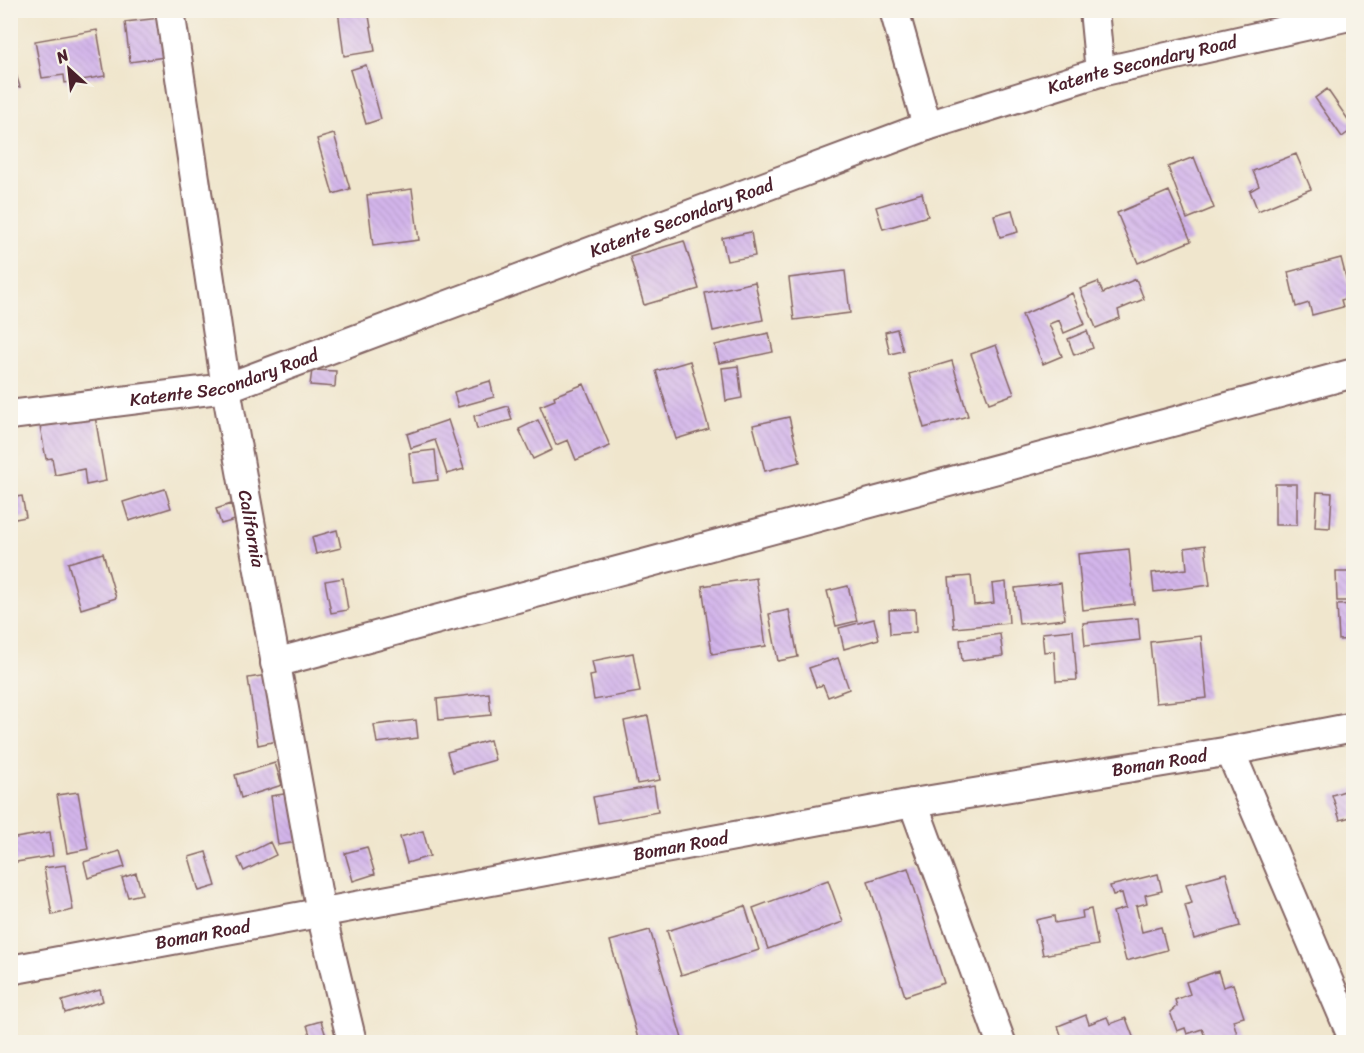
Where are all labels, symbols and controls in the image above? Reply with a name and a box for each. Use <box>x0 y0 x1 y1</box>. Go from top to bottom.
street label: Katente Secondary Road <box>1043 25 1242 104</box>
north arrow <box>39 39 99 99</box>
text: N <box>50 40 75 72</box>
street label: Katente Secondary Road <box>585 168 780 267</box>
street label: Katente Secondary Road <box>128 338 324 416</box>
street label: California <box>229 487 274 571</box>
street label: Boman Road <box>1109 739 1211 786</box>
street label: Boman Road <box>630 821 732 870</box>
street label: Boman Road <box>153 910 254 959</box>

